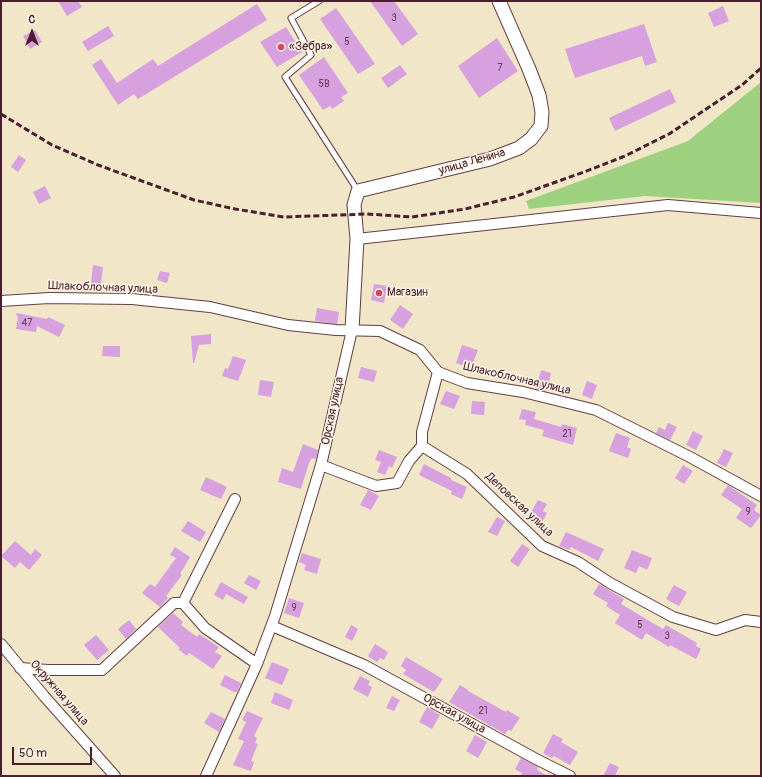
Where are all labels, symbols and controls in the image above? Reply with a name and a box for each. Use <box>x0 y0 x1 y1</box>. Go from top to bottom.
north arrow <box>12 12 52 52</box>
house number: 3 <box>391 12 397 24</box>
text: С <box>29 13 35 26</box>
house number: 5 <box>344 36 350 48</box>
place label: «Зебра» <box>289 40 332 54</box>
marker: «Зебра» <box>276 42 286 52</box>
house number: 7 <box>497 62 503 74</box>
house number: 5В <box>318 78 330 90</box>
street label: улица Ленина <box>437 146 507 178</box>
street label: Шлакоблочная улица <box>48 279 158 297</box>
place label: Магазин <box>387 286 428 300</box>
marker: Магазин <box>374 288 384 298</box>
house number: 47 <box>21 317 33 329</box>
street label: Шлакоблочная улица <box>462 360 572 398</box>
street label: Орская улица <box>319 376 347 446</box>
house number: 21 <box>562 428 572 440</box>
street label: Деповская улица <box>482 470 556 540</box>
house number: 9 <box>745 506 751 518</box>
house number: 9 <box>291 602 297 614</box>
house number: 5 <box>637 619 643 631</box>
house number: 3 <box>664 630 670 642</box>
street label: Окружная улица <box>27 657 91 729</box>
street label: Орская улица <box>420 691 488 737</box>
house number: 21 <box>478 705 488 717</box>
scale bar <box>14 739 94 765</box>
text: 50 m <box>19 746 47 761</box>

